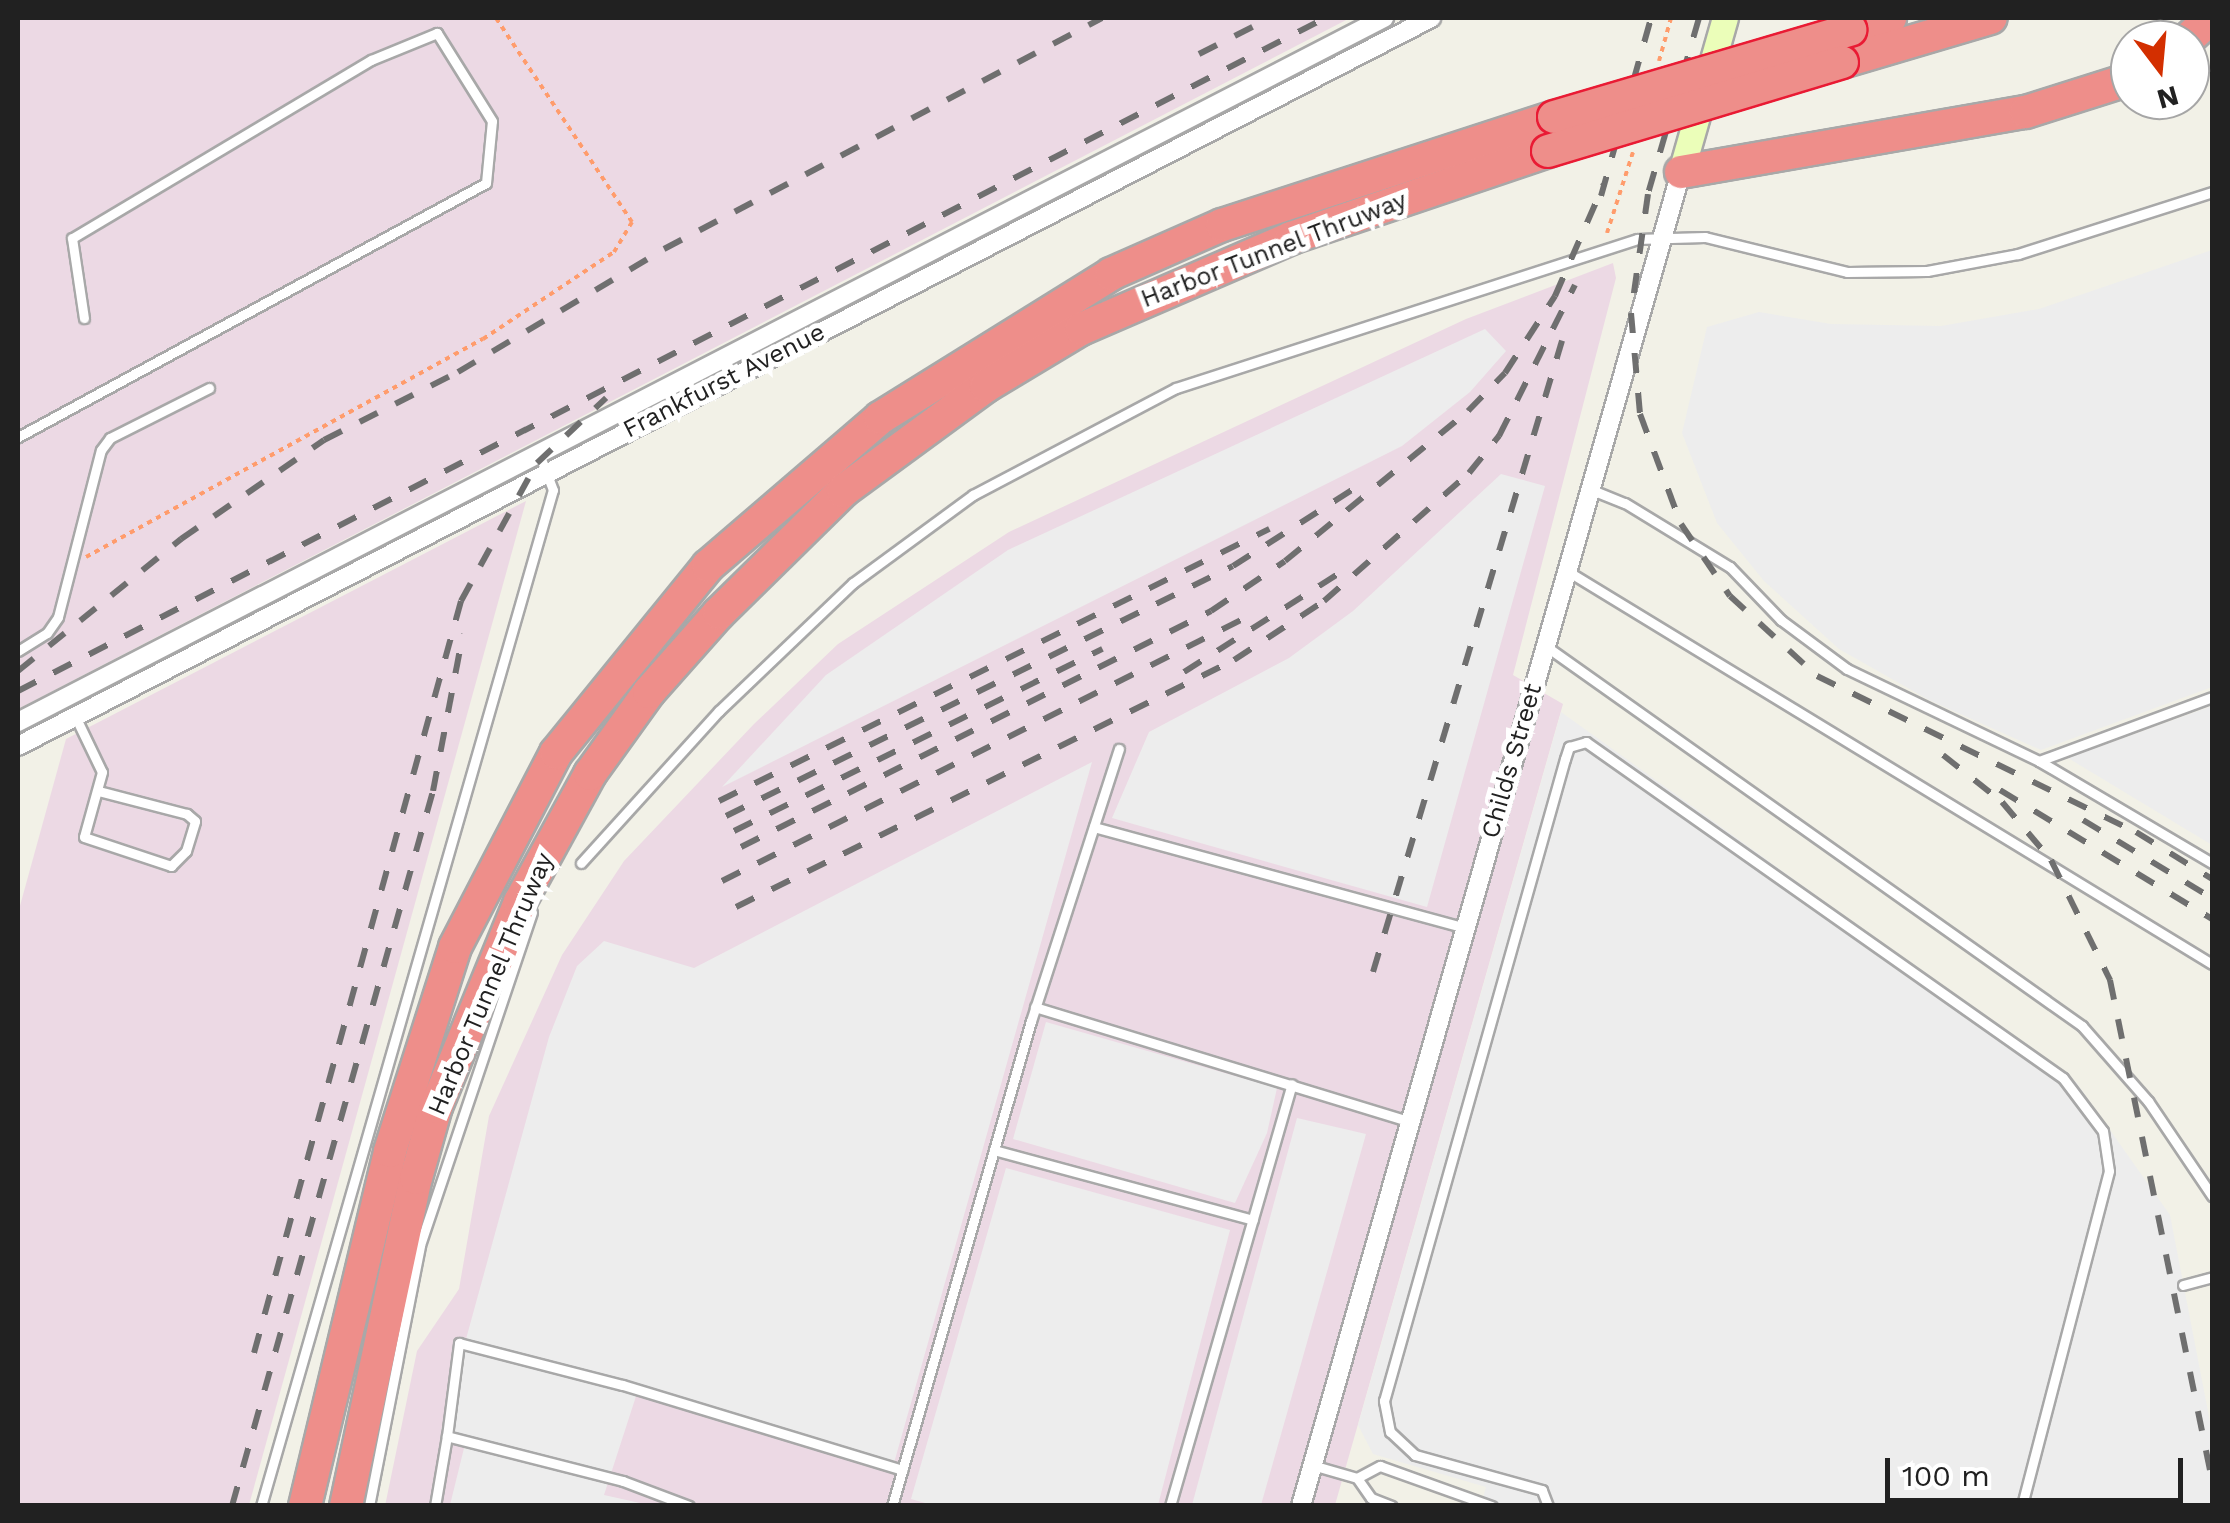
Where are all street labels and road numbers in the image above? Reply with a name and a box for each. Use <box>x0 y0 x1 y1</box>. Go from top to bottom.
street label: Harbor Tunnel Thruway <box>1136 185 1412 315</box>
street label: Frankfurst Avenue <box>618 317 830 445</box>
street label: Childs Street <box>1476 680 1548 842</box>
street label: Harbor Tunnel Thruway <box>422 847 560 1121</box>

